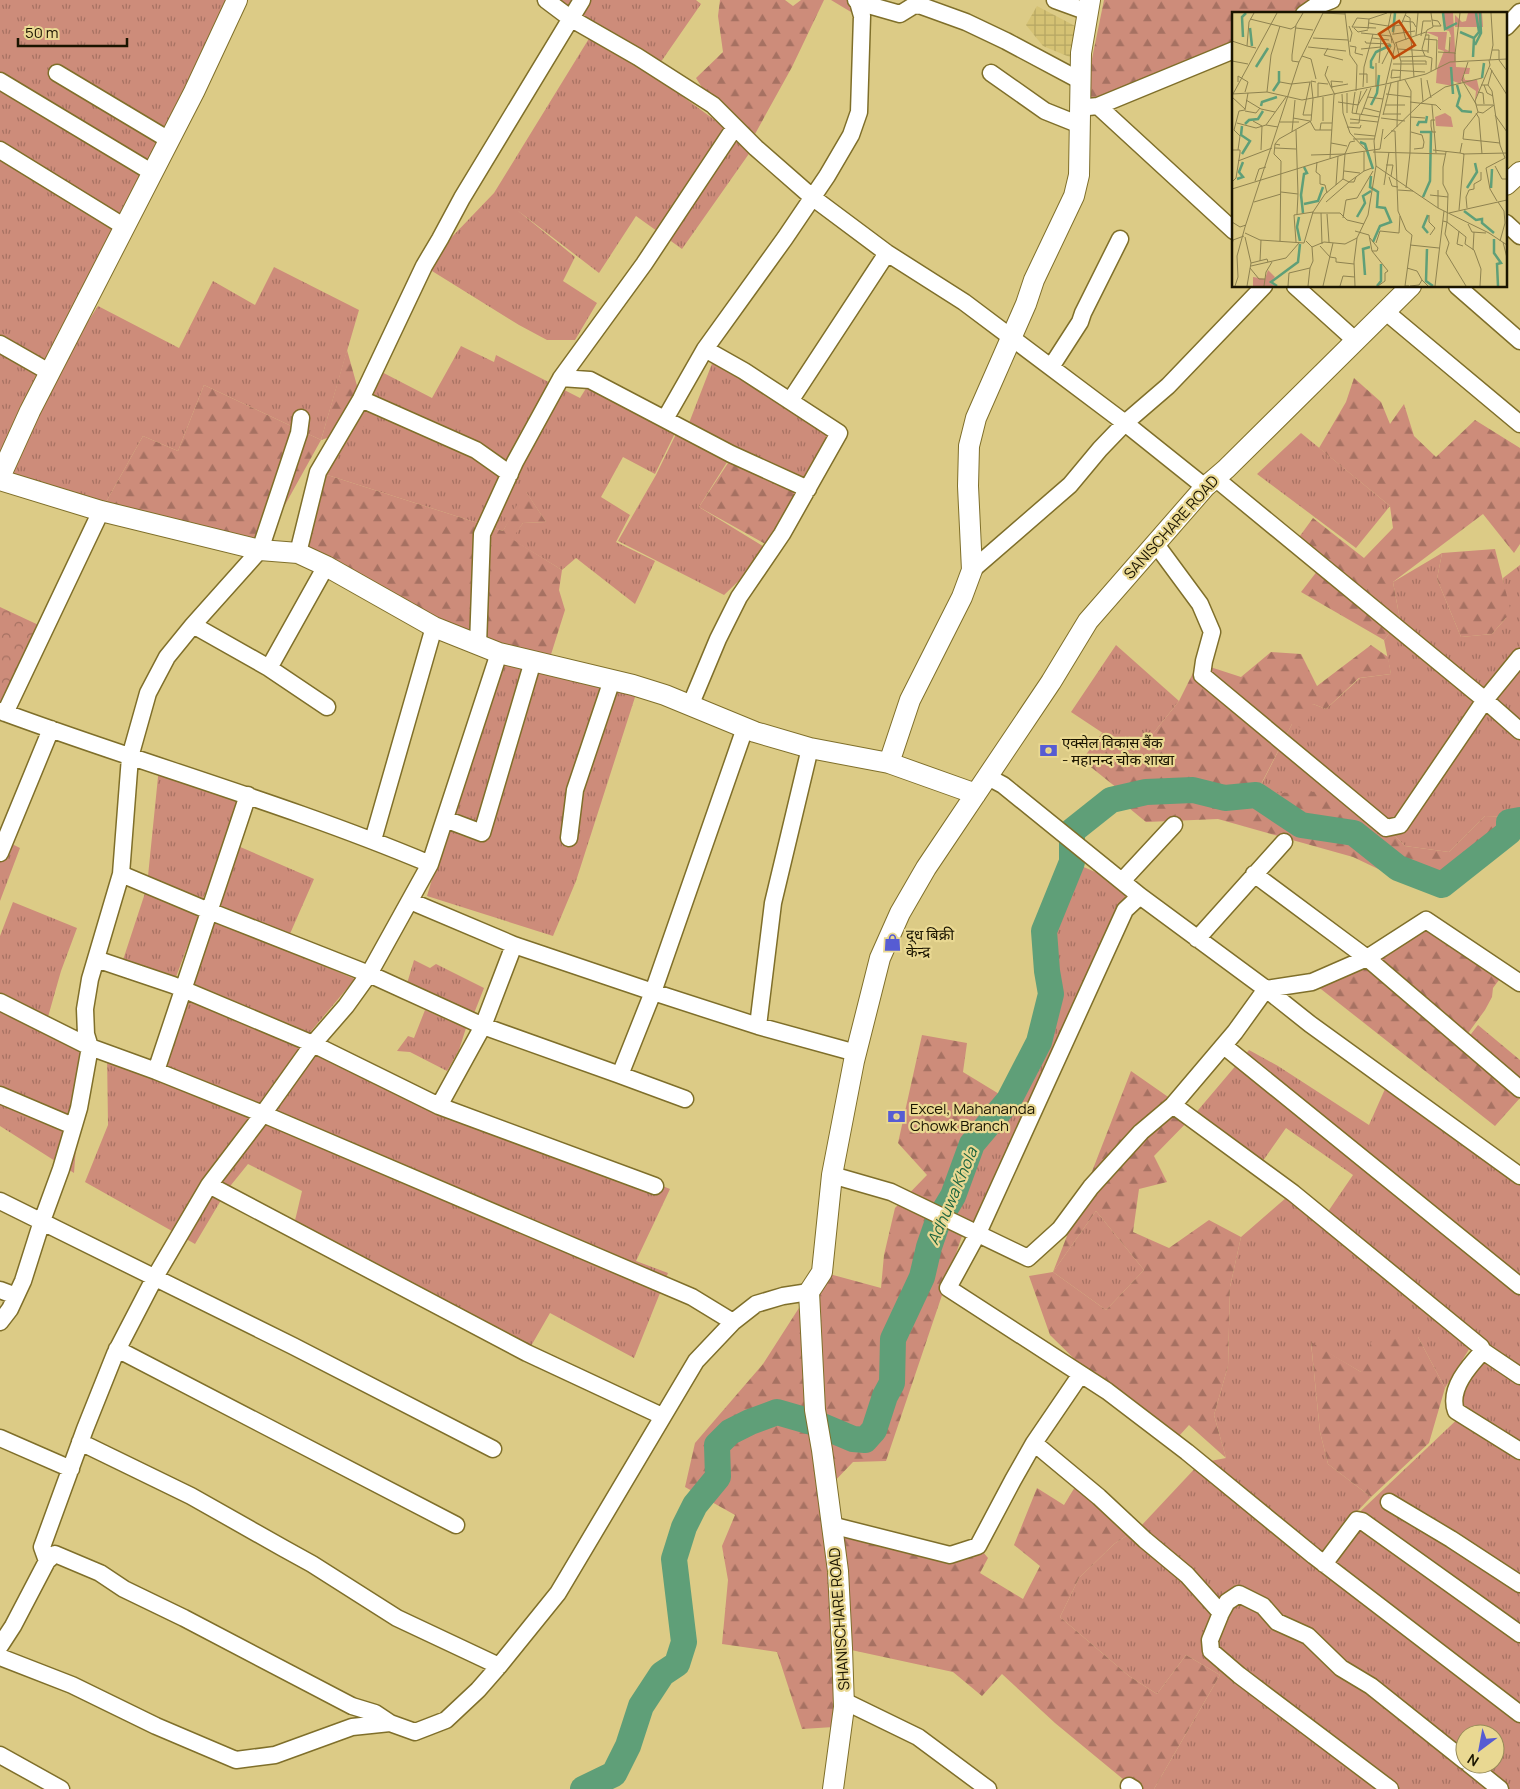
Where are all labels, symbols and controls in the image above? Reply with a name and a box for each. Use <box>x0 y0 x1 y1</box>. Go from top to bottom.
inset map <box>1232 12 1508 288</box>
scale bar <box>18 15 126 47</box>
text: 50 m <box>25 22 59 43</box>
street label: SANISCHARE ROAD <box>1119 471 1223 583</box>
place label: एक्सेल विकास बैंक - महानन्द चोक शाखा <box>1062 732 1175 770</box>
bank icon: एक्सेल विकास बैंक - महानन्द चोक शाखा <box>1038 741 1058 761</box>
place label: दूध बिक्री केन्द्र <box>906 924 955 962</box>
shop icon: दूध बिक्री केन्द्र <box>882 933 902 953</box>
place label: Excel, Mahananda Chowk Branch <box>910 1098 1035 1136</box>
bank icon: Excel, Mahananda Chowk Branch <box>886 1107 906 1127</box>
water label: Adhuwa Khola <box>922 1143 983 1248</box>
street label: SHANISCHARE ROAD <box>824 1547 854 1691</box>
north arrow <box>1455 1724 1505 1774</box>
text: N <box>1464 1750 1482 1771</box>

